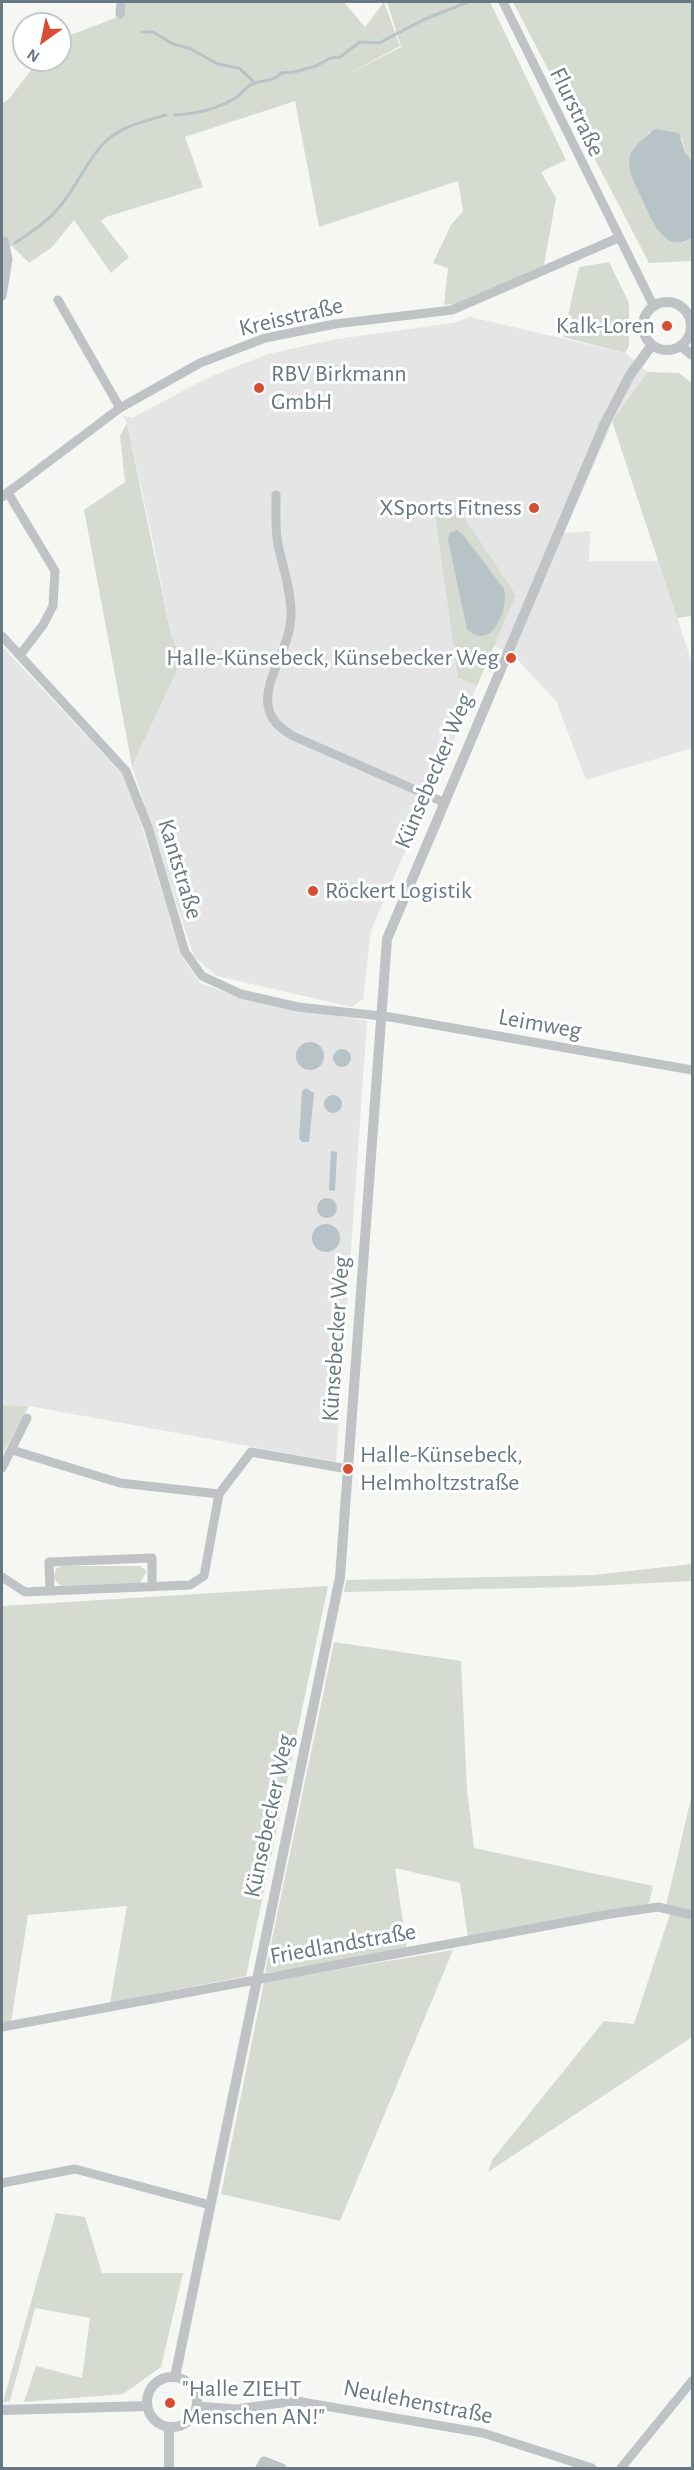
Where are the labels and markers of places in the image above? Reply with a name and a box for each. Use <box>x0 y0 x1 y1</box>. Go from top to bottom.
place label: Kalk-Loren <box>556 312 655 340</box>
marker: Kalk-Loren <box>660 319 674 333</box>
place label: RBV Birkmann GmbH <box>271 360 407 416</box>
marker: RBV Birkmann GmbH <box>252 381 266 395</box>
place label: XSports Fitness <box>379 494 522 522</box>
marker: XSports Fitness <box>527 501 541 515</box>
place label: Halle-Künsebeck, Künsebecker Weg <box>166 644 499 672</box>
marker: Halle-Künsebeck, Künsebecker Weg <box>504 651 518 665</box>
place label: Röckert Logistik <box>325 877 472 905</box>
marker: Röckert Logistik <box>306 884 320 898</box>
place label: Halle-Künsebeck, Helmholtzstraße <box>360 1441 523 1497</box>
marker: Halle-Künsebeck, Helmholtzstraße <box>341 1462 355 1476</box>
place label: "Halle ZIEHT Menschen AN!" <box>182 2375 325 2431</box>
marker: "Halle ZIEHT Menschen AN!" <box>163 2396 177 2410</box>

